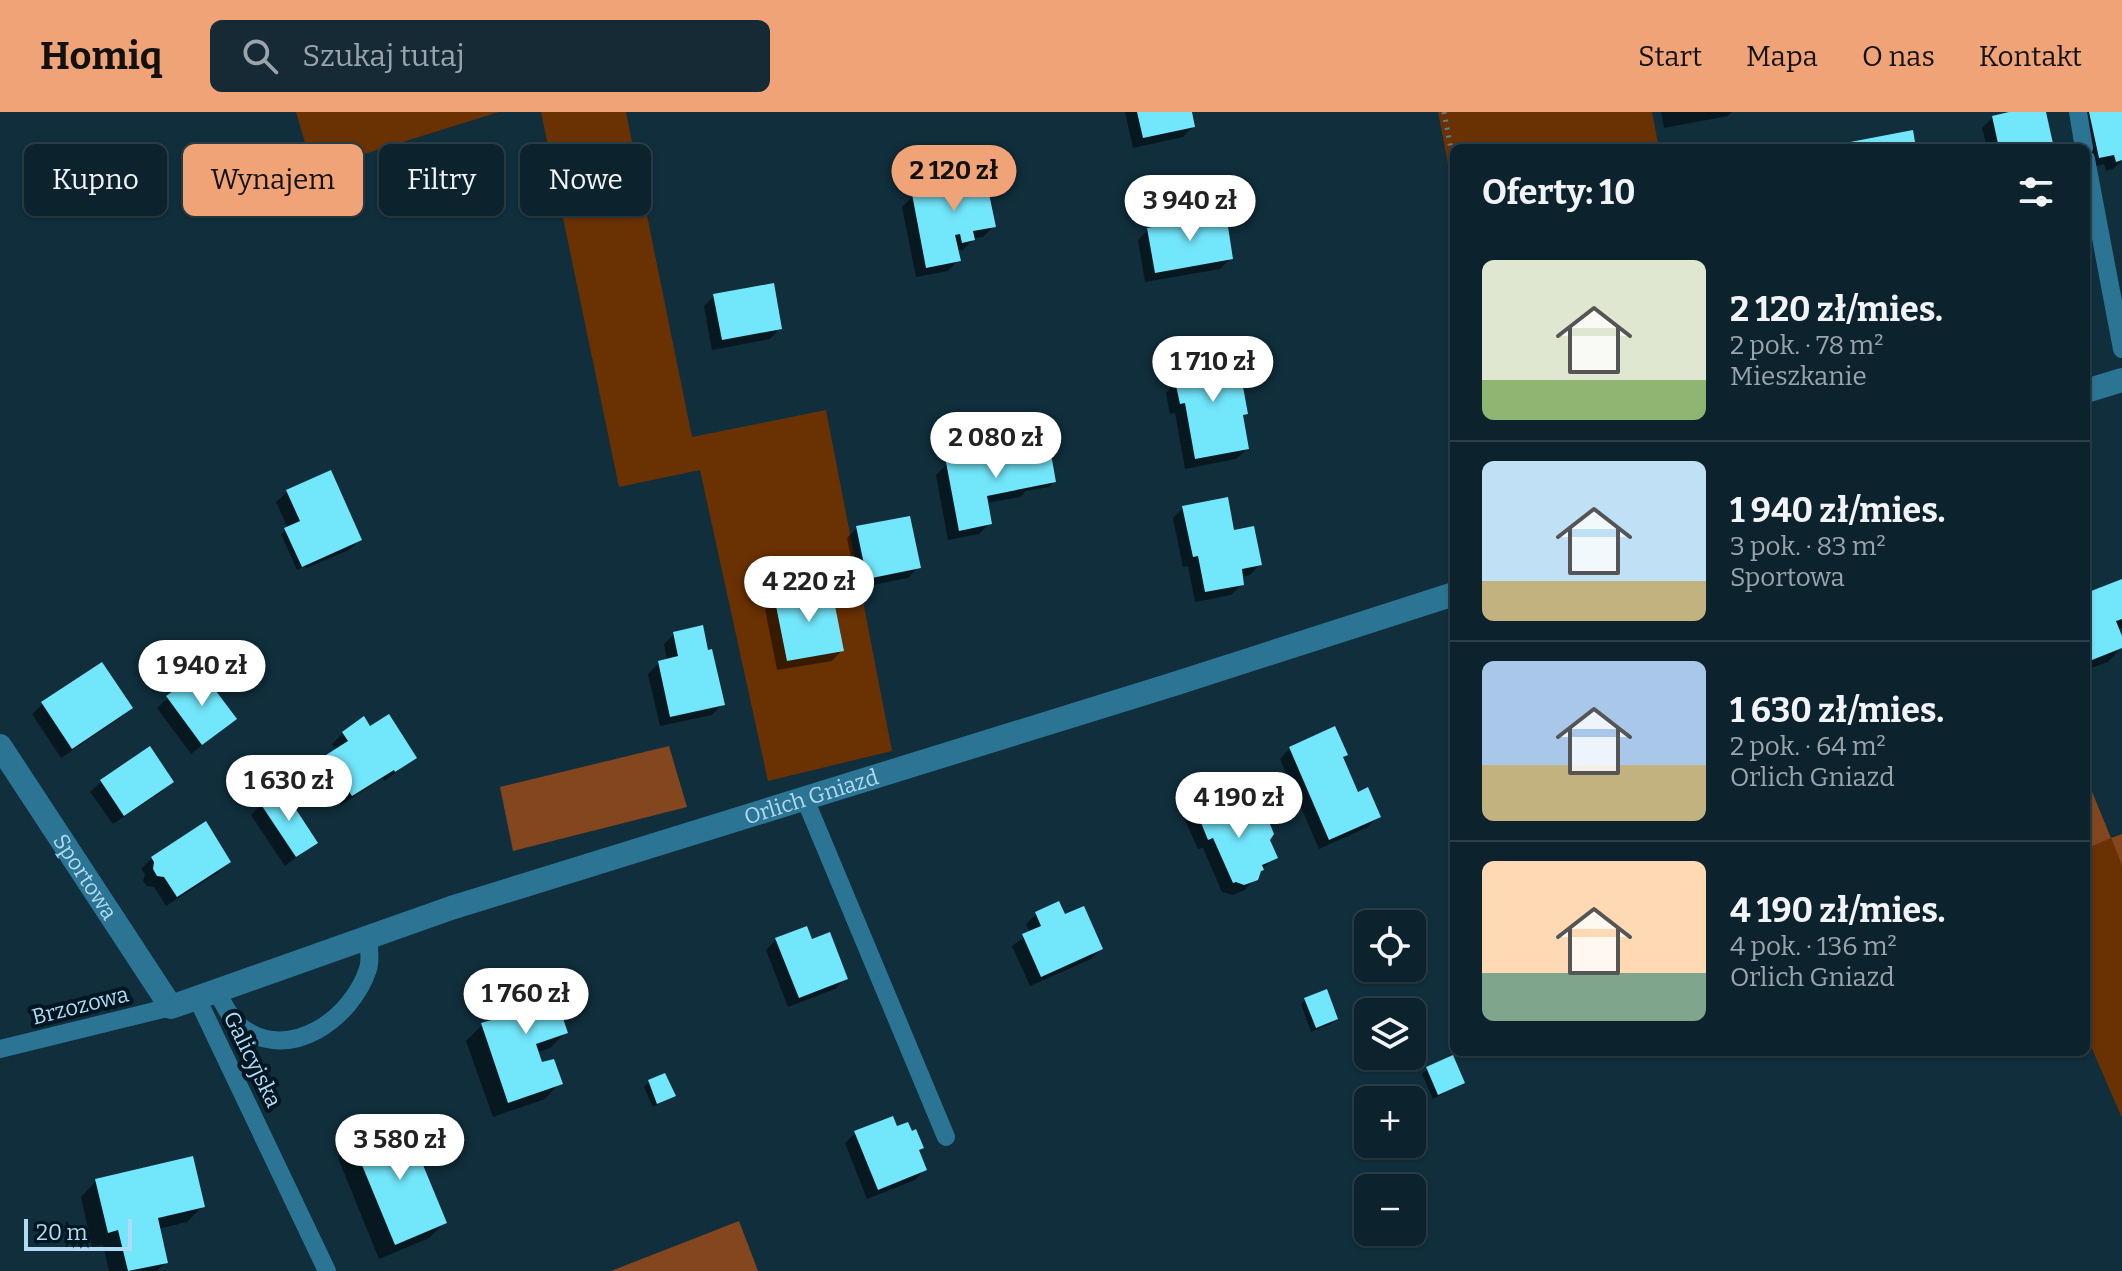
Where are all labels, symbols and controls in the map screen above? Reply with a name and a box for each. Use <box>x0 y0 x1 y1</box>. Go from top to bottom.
search box <box>210 20 770 92</box>
text: Homiq <box>40 33 162 79</box>
icon: search <box>238 34 282 78</box>
text: Szukaj tutaj <box>302 38 465 74</box>
text: Start <box>1638 40 1702 73</box>
text: Mapa <box>1746 40 1818 73</box>
text: O nas <box>1862 40 1935 73</box>
text: Kontakt <box>1979 40 2082 73</box>
chip: Kupno <box>24 144 167 216</box>
chip: Wynajem <box>183 144 363 216</box>
chip: Filtry <box>379 144 504 216</box>
chip: Nowe <box>520 144 651 216</box>
pin: 2 120 zł <box>871 145 1037 213</box>
text: 2 120 zł <box>909 155 999 186</box>
icon: filters <box>2014 170 2058 214</box>
text: Oferty: 10 <box>1482 172 1636 213</box>
pin: 3 940 zł <box>1107 175 1273 243</box>
text: 3 940 zł <box>1143 185 1237 216</box>
text: 2 120 zł/mies. <box>1730 289 1943 330</box>
icon: home <box>1546 292 1642 388</box>
text: 2 pok. · 78 m² <box>1730 330 1883 361</box>
pin: 1 710 zł <box>1130 336 1296 404</box>
text: 1 710 zł <box>1170 346 1256 377</box>
text: Mieszkanie <box>1730 361 1867 392</box>
pin: 2 080 zł <box>913 412 1079 480</box>
text: 2 080 zł <box>948 422 1044 453</box>
text: 1 940 zł/mies. <box>1730 490 1946 531</box>
icon: home <box>1546 493 1642 589</box>
text: 3 pok. · 83 m² <box>1730 531 1886 562</box>
pin: 4 220 zł <box>726 556 892 624</box>
text: Sportowa <box>1730 562 1845 593</box>
text: 4 220 zł <box>762 566 856 597</box>
pin: 1 940 zł <box>119 640 285 708</box>
text: 1 940 zł <box>156 650 248 681</box>
text: 1 630 zł/mies. <box>1730 690 1944 731</box>
icon: home <box>1546 693 1642 789</box>
text: 2 pok. · 64 m² <box>1730 731 1886 762</box>
pin: 1 630 zł <box>206 755 372 823</box>
text: Orlich Gniazd <box>1730 762 1895 793</box>
street label: Orlich Gniazd <box>741 763 882 830</box>
text: 1 630 zł <box>244 765 334 796</box>
pin: 4 190 zł <box>1156 772 1322 840</box>
text: 4 190 zł <box>1193 782 1285 813</box>
street label: Sportowa <box>47 829 123 925</box>
text: 4 190 zł/mies. <box>1730 890 1946 931</box>
icon: home <box>1546 893 1642 989</box>
map controls <box>1354 910 1426 1246</box>
button: locate <box>1354 910 1426 982</box>
text: 4 pok. · 136 m² <box>1730 931 1897 962</box>
text: Orlich Gniazd <box>1730 962 1895 993</box>
pin: 1 760 zł <box>443 968 609 1036</box>
text: 1 760 zł <box>482 978 570 1009</box>
street label: Brzozowa <box>29 980 131 1031</box>
button: layers <box>1354 998 1426 1070</box>
street label: Galicyjska <box>218 1007 287 1112</box>
button: + <box>1354 1086 1426 1158</box>
pin: 3 580 zł <box>317 1114 483 1182</box>
text: 3 580 zł <box>353 1124 447 1155</box>
button: − <box>1354 1174 1426 1246</box>
scale bar <box>24 1215 132 1251</box>
text: 20 m <box>36 1219 87 1246</box>

